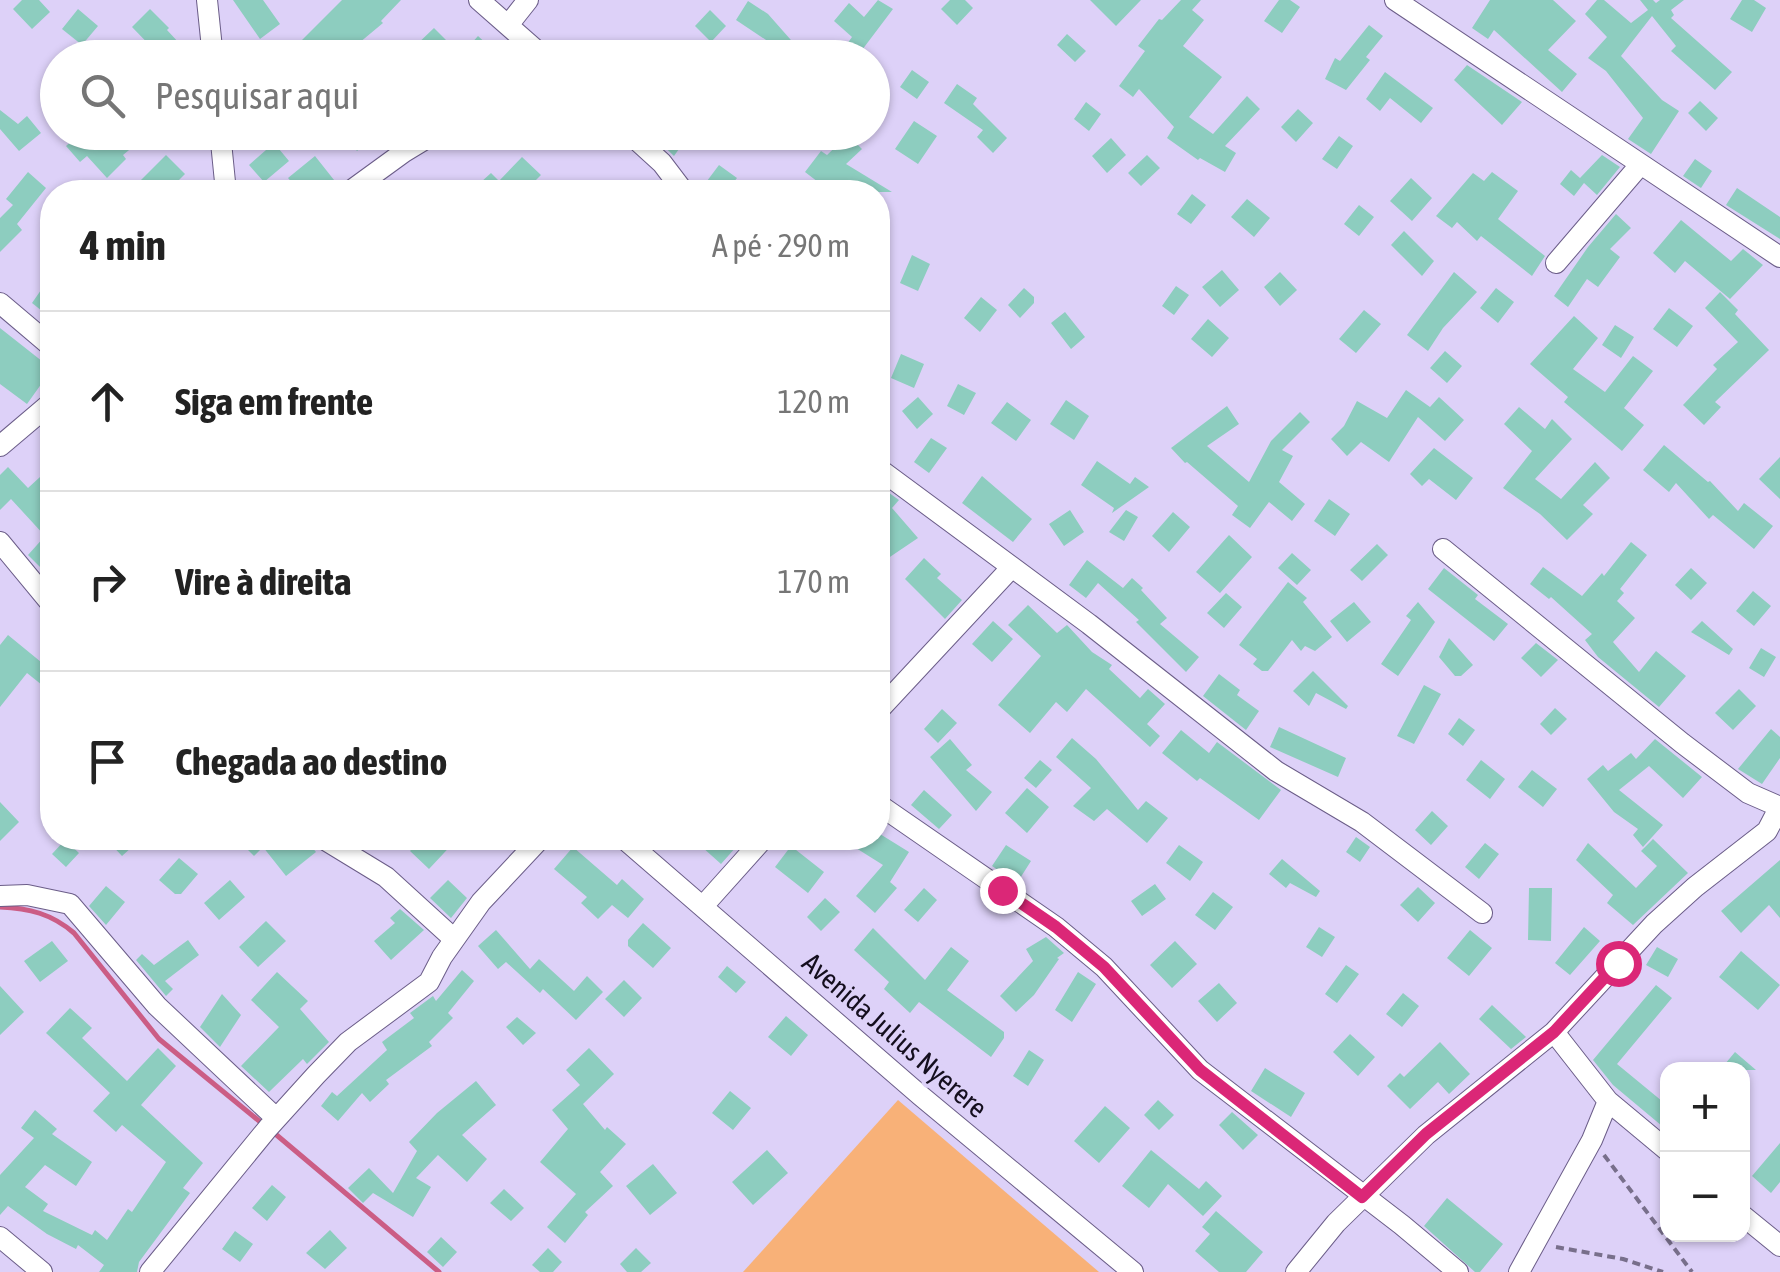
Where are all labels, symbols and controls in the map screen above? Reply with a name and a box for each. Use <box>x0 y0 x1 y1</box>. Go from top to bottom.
search box <box>40 40 890 150</box>
icon: search <box>75 68 130 123</box>
text: Pesquisar aqui <box>155 74 359 117</box>
text: 4 min <box>80 221 166 269</box>
text: A pé · 290 m <box>712 227 850 264</box>
icon: ahead <box>80 374 135 429</box>
text: Siga em frente <box>175 380 373 423</box>
text: 120 m <box>777 383 850 420</box>
icon: right <box>80 554 135 609</box>
text: Vire à direita <box>175 560 351 603</box>
text: 170 m <box>777 563 850 600</box>
icon: arrive <box>80 734 135 789</box>
text: Chegada ao destino <box>175 740 447 783</box>
route end <box>980 868 1026 914</box>
route start <box>1596 941 1642 987</box>
street label: Avenida Julius Nyerere <box>796 946 994 1124</box>
map controls <box>1660 1062 1750 1242</box>
button: + <box>1660 1062 1750 1152</box>
button: − <box>1660 1152 1750 1242</box>

